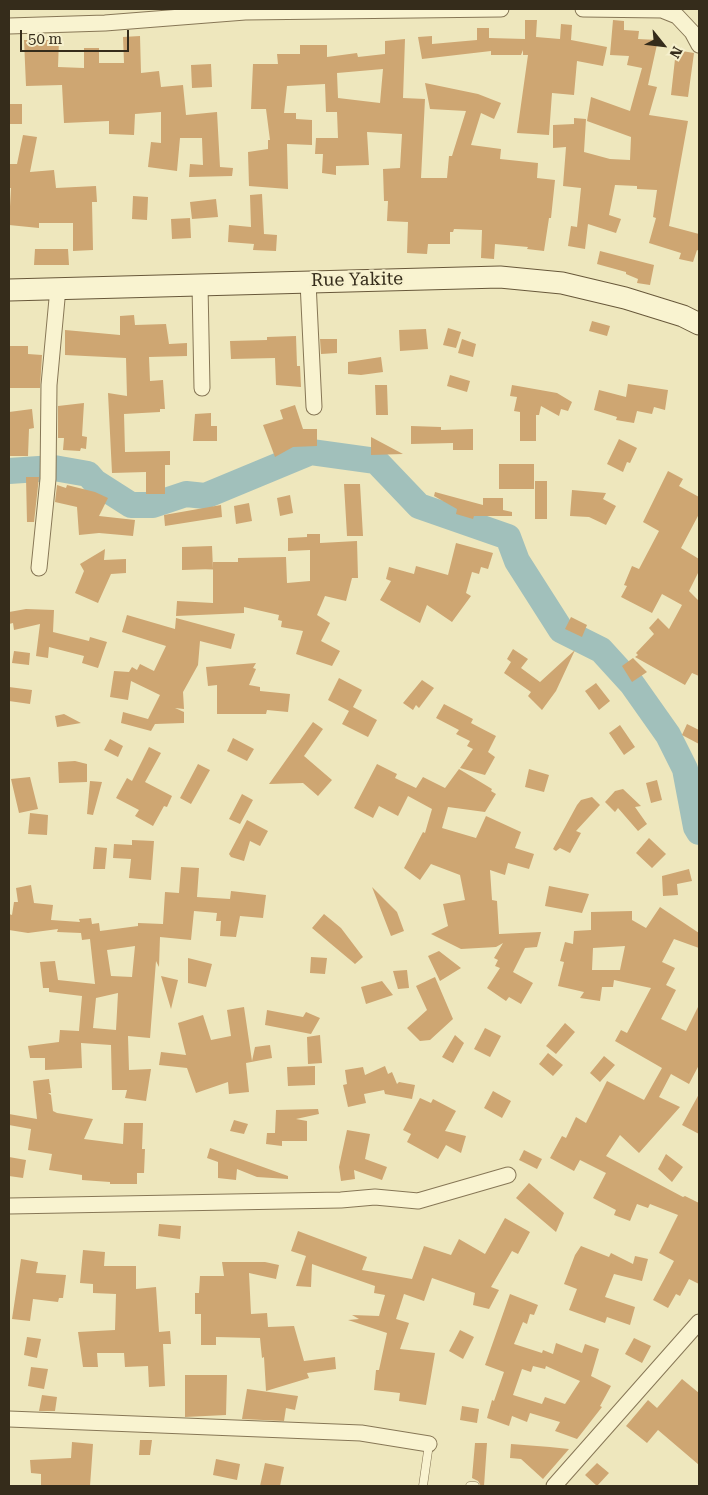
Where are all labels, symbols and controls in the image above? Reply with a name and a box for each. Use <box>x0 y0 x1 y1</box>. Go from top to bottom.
scale bar <box>22 20 131 52</box>
north arrow <box>638 20 688 70</box>
text: 50 m <box>28 30 62 48</box>
text: N <box>667 44 686 61</box>
street label: Rue Yakite <box>311 268 403 292</box>

